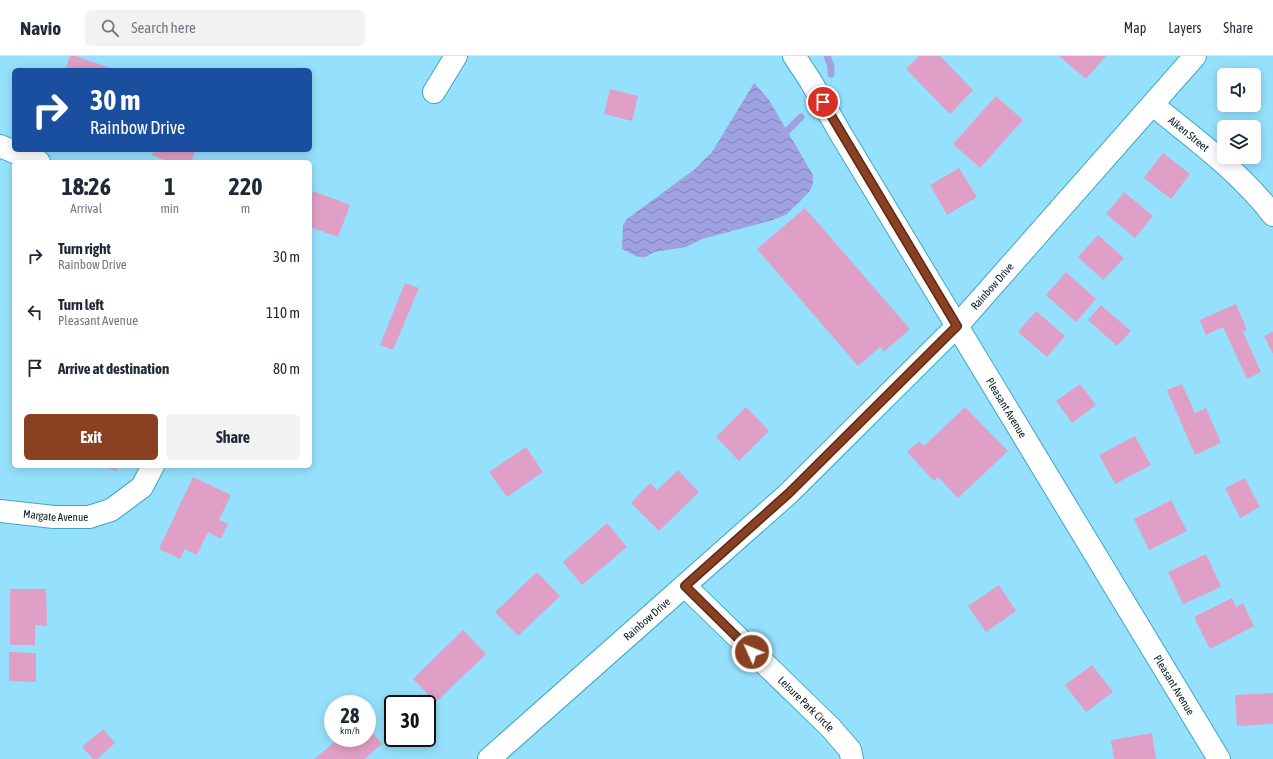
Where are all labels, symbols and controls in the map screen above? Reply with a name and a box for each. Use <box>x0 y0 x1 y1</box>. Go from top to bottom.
search box <box>85 10 365 46</box>
text: Navio <box>20 17 61 39</box>
icon: search <box>99 17 121 39</box>
text: Search here <box>131 19 196 36</box>
text: Map <box>1124 20 1146 36</box>
text: Layers <box>1168 20 1201 36</box>
text: Share <box>1223 20 1253 36</box>
map controls <box>1217 68 1261 164</box>
button: sound <box>1217 68 1261 112</box>
icon: right <box>24 84 76 136</box>
text: 30 m <box>90 84 140 116</box>
pin <box>806 85 840 119</box>
icon: arrive <box>812 91 834 113</box>
street label: Aiken Street <box>1166 114 1212 154</box>
text: Rainbow Drive <box>90 117 185 138</box>
button: layers <box>1217 120 1261 164</box>
text: 18:26 <box>62 173 111 200</box>
text: 1 <box>164 173 175 200</box>
text: 220 <box>229 173 262 200</box>
text: Arrival <box>70 201 102 216</box>
text: min <box>160 201 179 216</box>
text: m <box>241 201 250 216</box>
text: Turn right <box>58 240 111 257</box>
icon: right <box>24 245 46 267</box>
text: 30 m <box>273 248 300 265</box>
text: Rainbow Drive <box>58 257 127 272</box>
street label: Rainbow Drive <box>968 260 1016 312</box>
text: Turn left <box>58 296 104 313</box>
icon: left <box>24 301 46 323</box>
text: 110 m <box>266 304 300 321</box>
text: Pleasant Avenue <box>58 313 138 328</box>
icon: arrive <box>24 357 46 379</box>
text: Arrive at destination <box>58 360 169 377</box>
text: 80 m <box>273 360 300 377</box>
street label: Pleasant Avenue <box>984 376 1029 440</box>
button: Exit <box>24 414 158 460</box>
button: Share <box>166 414 300 460</box>
street label: Margate Avenue <box>23 508 88 523</box>
street label: Rainbow Drive <box>621 595 673 643</box>
position arrow <box>731 631 773 673</box>
street label: Pleasant Avenue <box>1151 653 1197 717</box>
street label: Leisure Park Circle <box>776 674 837 734</box>
speed limit sign: 30 <box>384 695 436 747</box>
text: 28 <box>341 704 359 727</box>
text: km/h <box>340 725 360 736</box>

